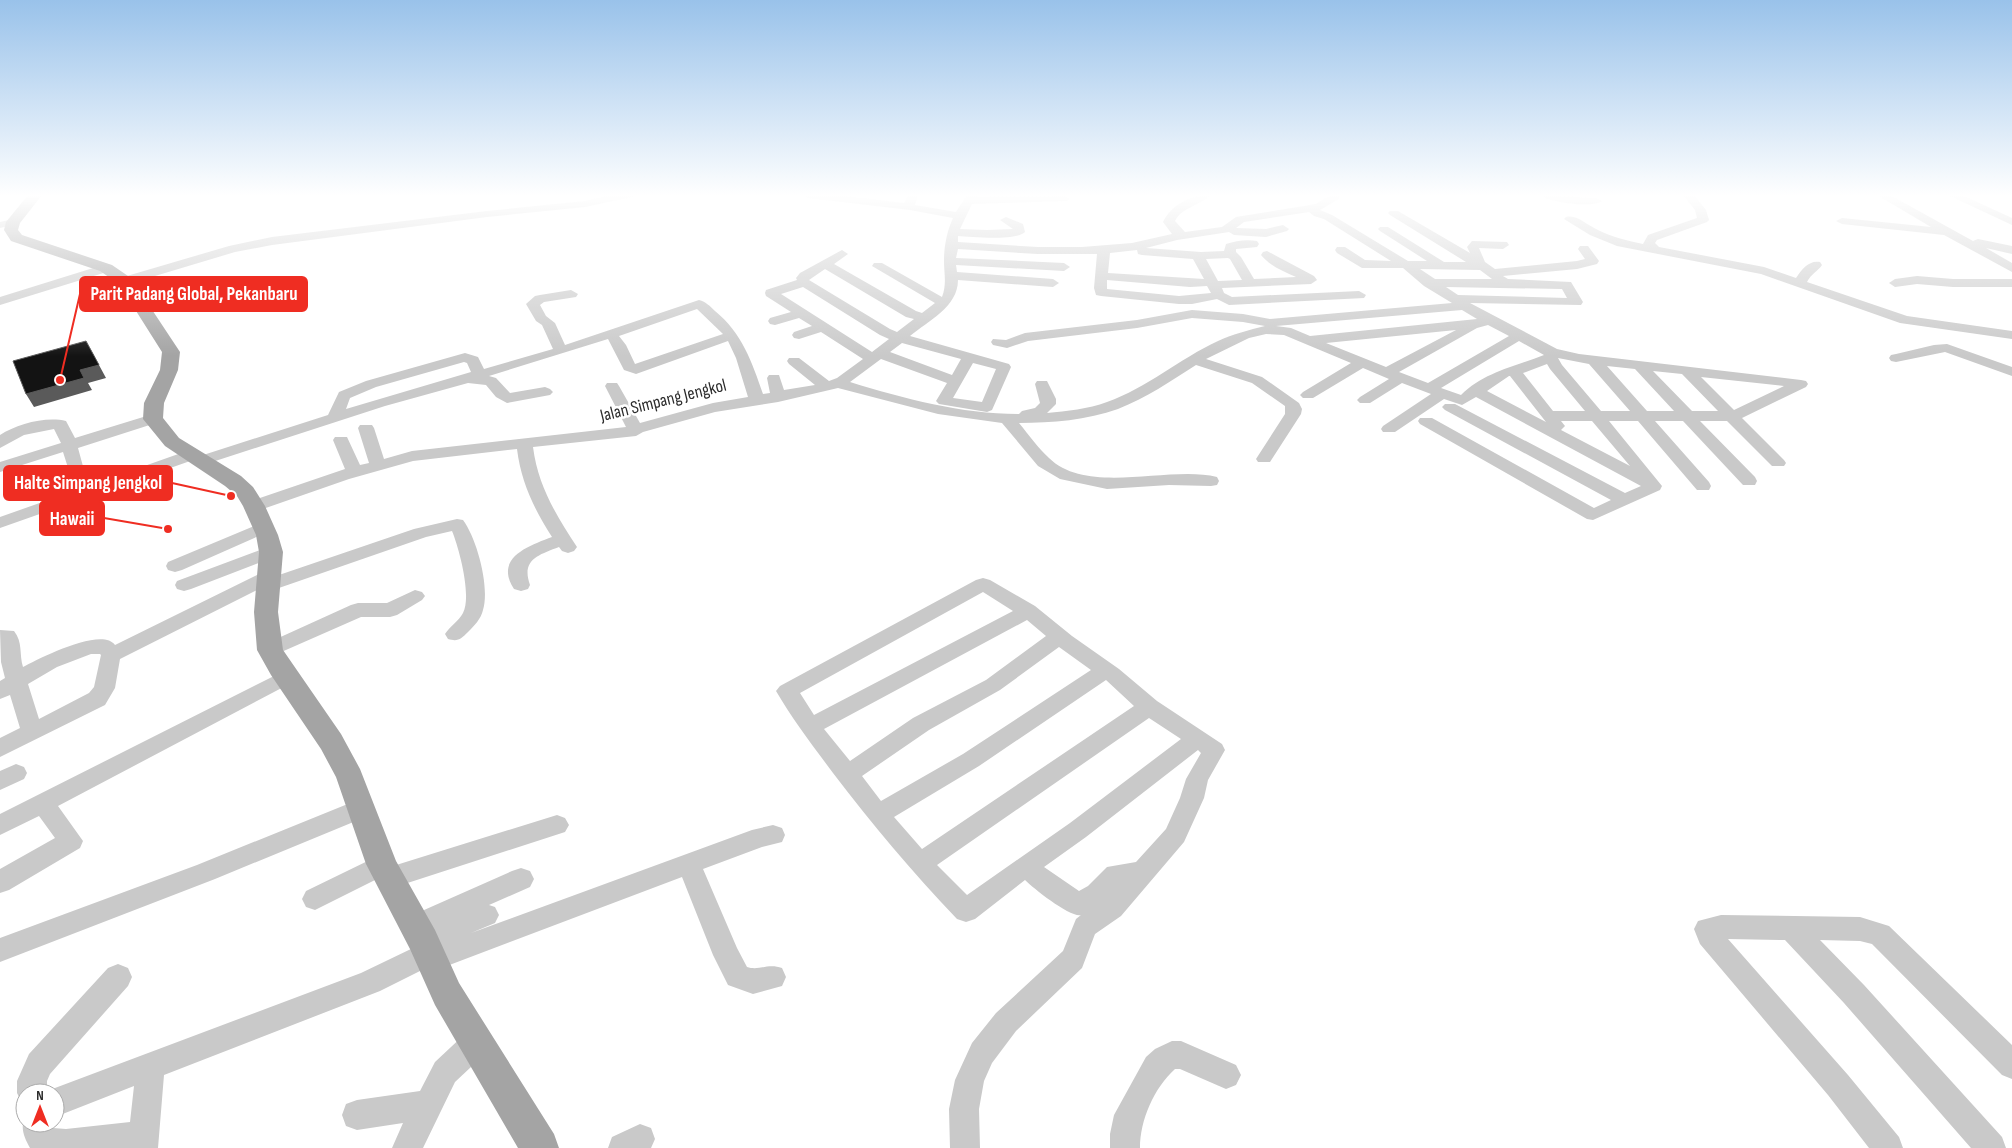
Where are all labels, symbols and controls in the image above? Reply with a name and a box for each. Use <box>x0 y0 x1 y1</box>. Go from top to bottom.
callout: Parit Padang Global, Pekanbaru <box>80 277 307 311</box>
text: Parit Padang Global, Pekanbaru <box>90 283 298 306</box>
street label: Jalan Simpang Jengkol <box>597 375 728 427</box>
callout: Halte Simpang Jengkol <box>4 466 172 500</box>
text: Halte Simpang Jengkol <box>14 472 162 495</box>
callout: Hawaii <box>40 501 104 535</box>
text: Hawaii <box>50 508 94 531</box>
north arrow <box>15 1083 65 1133</box>
text: N <box>36 1087 44 1104</box>

